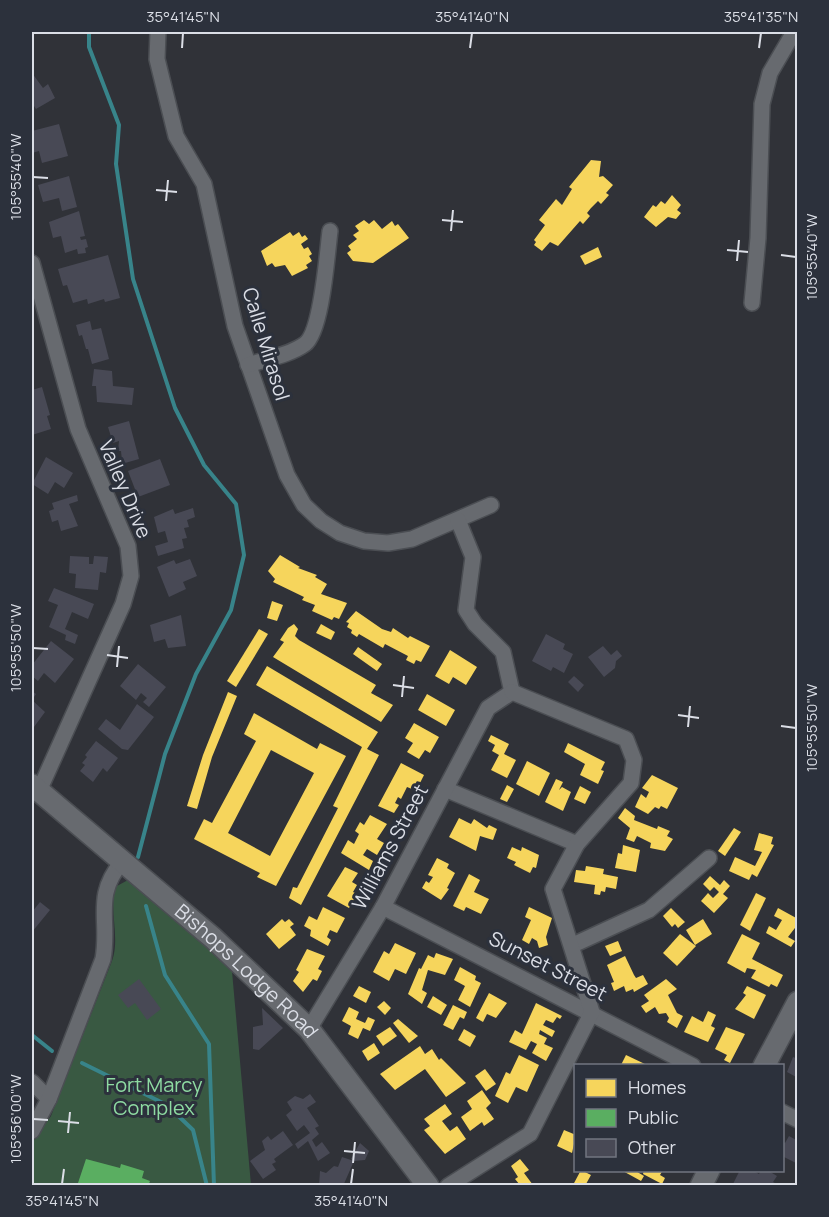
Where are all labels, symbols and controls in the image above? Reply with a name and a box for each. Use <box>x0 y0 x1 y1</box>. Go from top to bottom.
text: 35°41'45"N <box>146 6 220 27</box>
text: 35°41'40"N <box>435 6 509 27</box>
text: 35°41'35"N <box>724 6 798 27</box>
text: 105°55'40"W <box>5 133 26 221</box>
text: 105°55'40"W <box>801 213 822 301</box>
street label: Calle Mirasol <box>236 284 296 404</box>
street label: Valley Drive <box>93 435 158 542</box>
text: 105°55'50"W <box>5 604 26 692</box>
text: 105°55'50"W <box>801 684 822 772</box>
street label: Williams Street <box>345 779 434 914</box>
street label: Bishops Lodge Road <box>169 897 325 1043</box>
street label: Sunset Street <box>485 924 612 1007</box>
legend <box>574 1064 784 1172</box>
park label: Fort Marcy Complex <box>106 1071 203 1121</box>
text: 105°56'00"W <box>5 1074 26 1164</box>
text: Homes <box>628 1075 686 1099</box>
text: Public <box>628 1105 679 1129</box>
text: Other <box>628 1135 676 1159</box>
text: 35°41'45"N <box>25 1190 99 1211</box>
text: 35°41'40"N <box>314 1190 388 1211</box>

